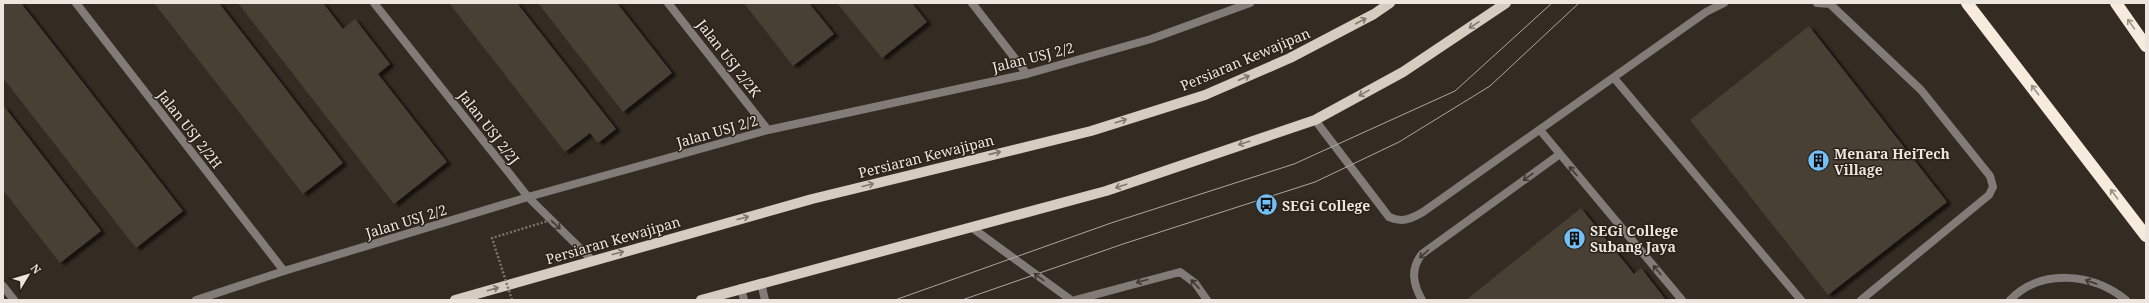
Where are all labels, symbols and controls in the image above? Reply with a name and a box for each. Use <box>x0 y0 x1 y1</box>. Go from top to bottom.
street label: Jalan USJ 2/2K <box>692 14 765 101</box>
one-way arrow <box>1354 17 1366 24</box>
one-way arrow <box>2127 19 2135 30</box>
one-way arrow <box>1468 21 1479 29</box>
street label: Persiaran Kewajipan <box>1177 23 1313 95</box>
street label: Jalan USJ 2/2 <box>989 38 1076 77</box>
one-way arrow <box>1237 74 1249 81</box>
street label: Jalan USJ 2/2H <box>153 85 227 172</box>
street label: Jalan USJ 2/2J <box>454 85 524 168</box>
one-way arrow <box>2031 85 2039 96</box>
one-way arrow <box>1358 90 1370 98</box>
street label: Jalan USJ 2/2 <box>673 110 760 152</box>
one-way arrow <box>1115 117 1128 124</box>
street label: Persiaran Kewajipan <box>856 130 996 182</box>
one-way arrow <box>1238 140 1250 148</box>
place label: Menara HeiTech Village <box>1834 144 1950 179</box>
building icon: Menara HeiTech Village <box>1805 148 1831 174</box>
one-way arrow <box>989 149 1002 156</box>
one-way arrow <box>1569 165 1578 176</box>
one-way arrow <box>1523 173 1534 181</box>
one-way arrow <box>862 180 875 188</box>
one-way arrow <box>1116 183 1128 191</box>
one-way arrow <box>2110 188 2118 199</box>
bus stop icon: SEGi College <box>1254 192 1280 218</box>
place label: SEGi College <box>1282 196 1370 215</box>
street label: Jalan USJ 2/2 <box>362 200 449 243</box>
street label: Persiaran Kewajipan <box>543 212 683 268</box>
one-way arrow <box>736 214 749 221</box>
one-way arrow <box>551 220 561 230</box>
place label: SEGi College Subang Jaya <box>1590 221 1678 256</box>
building icon: SEGi College Subang Jaya <box>1561 225 1587 251</box>
one-way arrow <box>611 249 624 256</box>
one-way arrow <box>1418 250 1429 259</box>
north arrow <box>8 255 48 295</box>
text: N <box>28 261 45 277</box>
one-way arrow <box>1653 265 1662 275</box>
one-way arrow <box>1034 273 1045 281</box>
one-way arrow <box>1136 278 1149 286</box>
one-way arrow <box>2086 278 2098 286</box>
one-way arrow <box>1191 280 1200 290</box>
one-way arrow <box>486 285 499 292</box>

